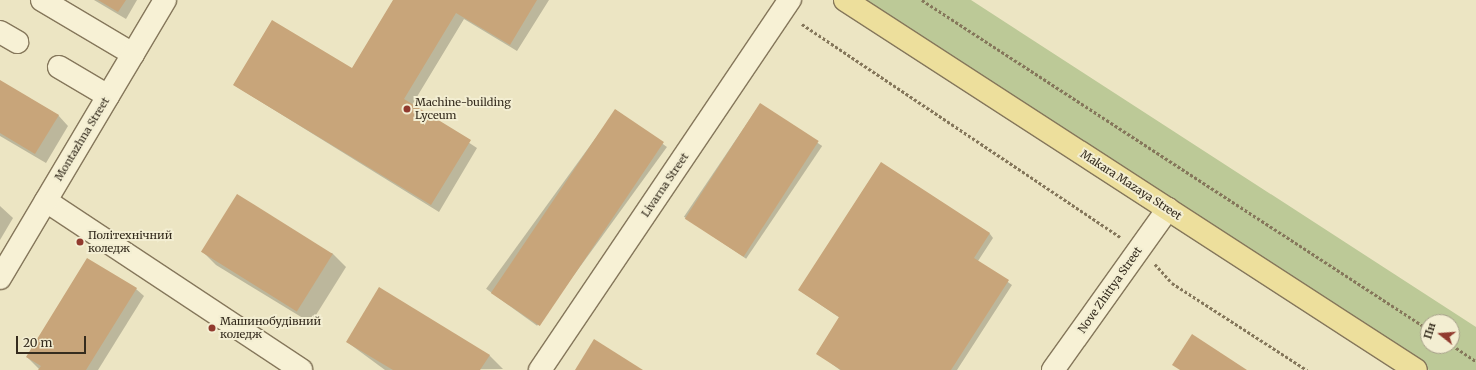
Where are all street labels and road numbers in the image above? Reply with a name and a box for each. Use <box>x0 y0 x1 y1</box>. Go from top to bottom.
street label: Montazhna Street <box>52 95 112 183</box>
street label: Makara Mazaya Street <box>1078 147 1184 223</box>
street label: Livarna Street <box>639 150 691 220</box>
street label: Nove Zhittya Street <box>1075 244 1145 336</box>

